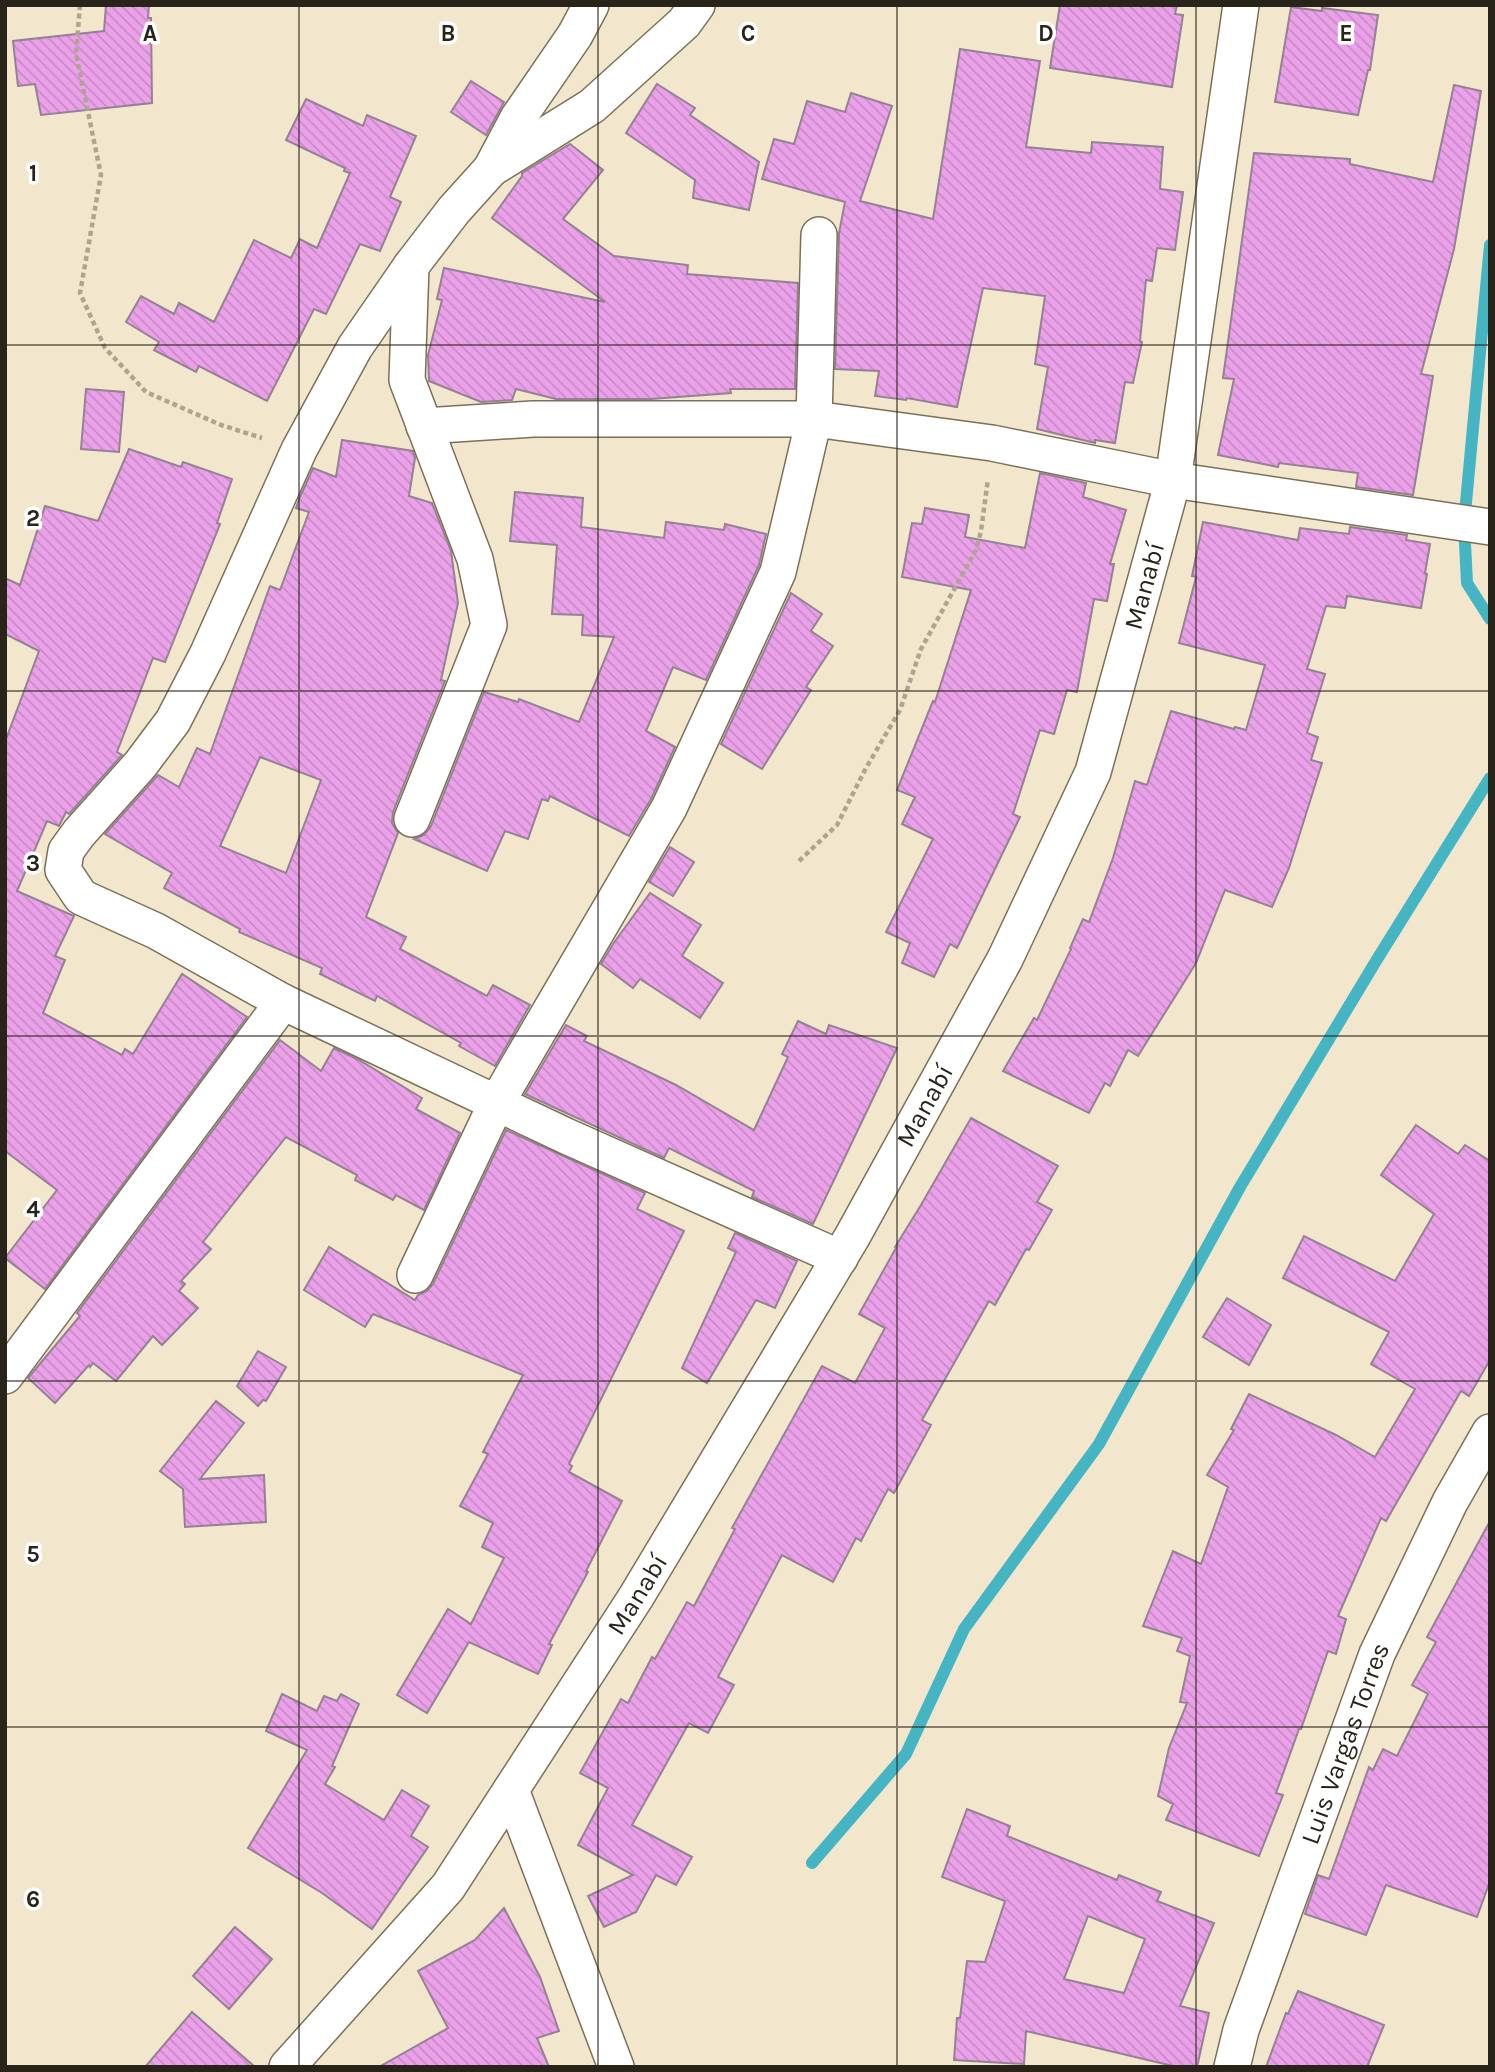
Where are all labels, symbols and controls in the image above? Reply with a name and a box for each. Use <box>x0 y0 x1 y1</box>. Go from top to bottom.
text: A <box>143 20 157 47</box>
text: B <box>441 20 455 47</box>
text: C <box>741 20 755 47</box>
text: D <box>1038 20 1054 47</box>
text: E <box>1339 20 1353 47</box>
text: 1 <box>29 160 37 187</box>
text: 2 <box>26 505 40 532</box>
street label: Manabí <box>1118 538 1171 633</box>
text: 3 <box>26 850 40 877</box>
street label: Manabí <box>890 1059 960 1152</box>
text: 4 <box>26 1196 40 1223</box>
text: 5 <box>26 1541 40 1568</box>
street label: Manabí <box>601 1548 674 1641</box>
street label: Luis Vargas Torres <box>1294 1637 1396 1849</box>
text: 6 <box>26 1886 40 1913</box>

